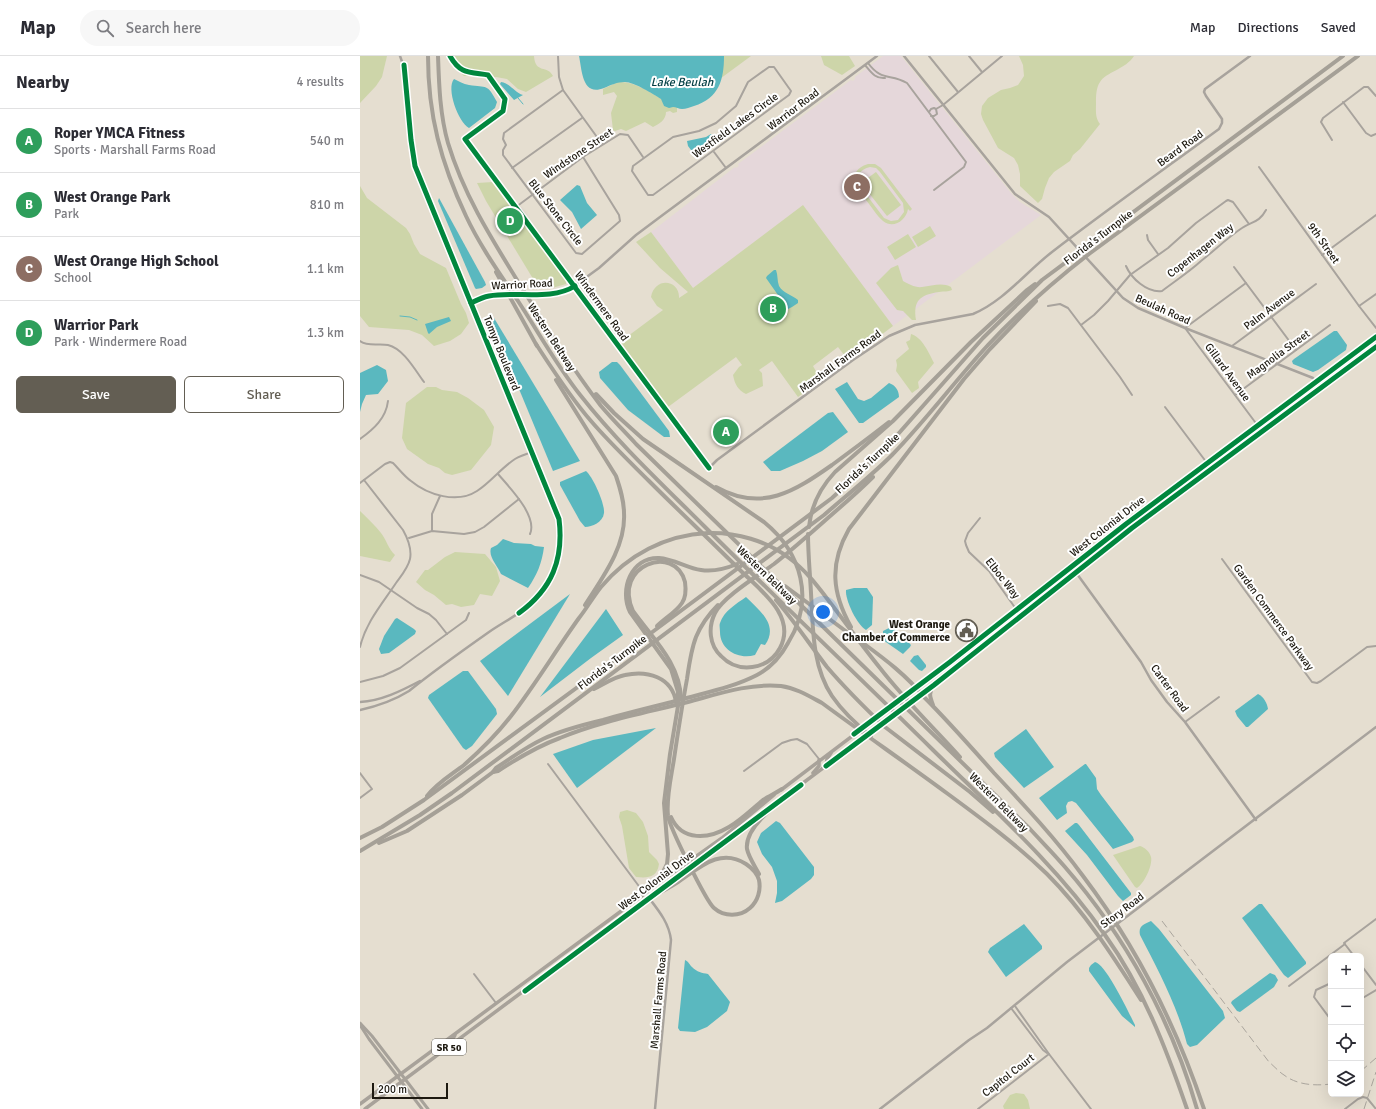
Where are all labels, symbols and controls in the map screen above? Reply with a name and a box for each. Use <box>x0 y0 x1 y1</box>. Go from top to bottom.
search box <box>80 10 360 46</box>
text: Map <box>20 16 56 40</box>
icon: search <box>94 17 116 39</box>
text: Search here <box>126 19 201 37</box>
text: Map <box>1190 19 1216 36</box>
text: Directions <box>1238 19 1299 36</box>
text: Saved <box>1321 19 1356 36</box>
text: Nearby <box>16 72 69 93</box>
text: 4 results <box>296 74 344 90</box>
water label: Lake Beulah <box>651 75 714 90</box>
street label: Warrior Road <box>765 86 822 133</box>
street label: Westfield Lakes Circle <box>690 90 781 161</box>
text: Roper YMCA Fitness <box>54 124 185 142</box>
street label: Windstone Street <box>541 125 616 181</box>
street label: Beard Road <box>1155 127 1206 169</box>
text: A <box>25 133 33 149</box>
text: 540 m <box>310 133 344 149</box>
text: Sports · Marshall Farms Road <box>54 142 216 158</box>
pin: C <box>844 172 870 202</box>
street label: Blue Stone Circle <box>526 177 585 248</box>
text: West Orange Park <box>54 188 171 206</box>
text: B <box>25 197 33 213</box>
text: 810 m <box>310 197 344 213</box>
text: Park <box>54 206 79 222</box>
pin: D <box>497 206 523 236</box>
street label: Florida's Turnpike <box>1061 207 1135 268</box>
street label: Copenhagen Way <box>1165 220 1237 280</box>
street label: 9th Street <box>1305 220 1342 266</box>
text: West Orange High School <box>54 252 219 270</box>
text: C <box>25 261 33 277</box>
text: 1.1 km <box>307 261 344 277</box>
street label: Windermere Road <box>572 269 631 344</box>
text: School <box>54 270 92 286</box>
street label: Warrior Road <box>491 276 553 293</box>
street label: Palm Avenue <box>1241 286 1297 333</box>
street label: Beulah Road <box>1133 292 1193 327</box>
pin: B <box>760 294 786 324</box>
street label: Western Beltway <box>525 301 579 374</box>
street label: Tomyn Boulevard <box>481 314 523 393</box>
text: Warrior Park <box>54 316 139 334</box>
text: D <box>25 325 33 341</box>
text: 1.3 km <box>307 325 344 341</box>
street label: Marshall Farms Road <box>797 327 884 396</box>
street label: Magnolia Street <box>1244 327 1312 382</box>
text: Park · Windermere Road <box>54 334 187 350</box>
street label: Gillard Avenue <box>1202 341 1253 404</box>
button: Save <box>16 376 176 413</box>
button: Share <box>184 376 344 413</box>
pin: A <box>713 417 739 447</box>
street label: Florida's Turnpike <box>833 430 902 496</box>
street label: West Colonial Drive <box>1067 493 1147 560</box>
street label: Western Beltway <box>734 543 800 608</box>
street label: Elboc Way <box>983 555 1023 602</box>
street label: Garden Commerce Parkway <box>1231 562 1317 674</box>
your location <box>813 602 833 622</box>
public building icon: West Orange Chamber of Commerce <box>953 617 979 643</box>
place label: West Orange Chamber of Commerce <box>842 618 951 644</box>
street label: Florida's Turnpike <box>575 632 649 693</box>
street label: Carter Road <box>1148 662 1191 715</box>
street label: Western Beltway <box>966 770 1032 835</box>
street label: West Colonial Drive <box>616 848 697 913</box>
street label: Story Road <box>1098 890 1147 931</box>
street label: Marshall Farms Road <box>648 950 669 1050</box>
map controls <box>1328 953 1364 1097</box>
button: + <box>1328 953 1364 989</box>
button: − <box>1328 989 1364 1025</box>
button: locate <box>1328 1025 1364 1061</box>
road number: SR 50 <box>432 1039 466 1055</box>
street label: Capitol Court <box>980 1051 1037 1100</box>
button: layers <box>1328 1061 1364 1097</box>
scale bar <box>372 1081 448 1100</box>
text: 200 m <box>378 1083 407 1096</box>

